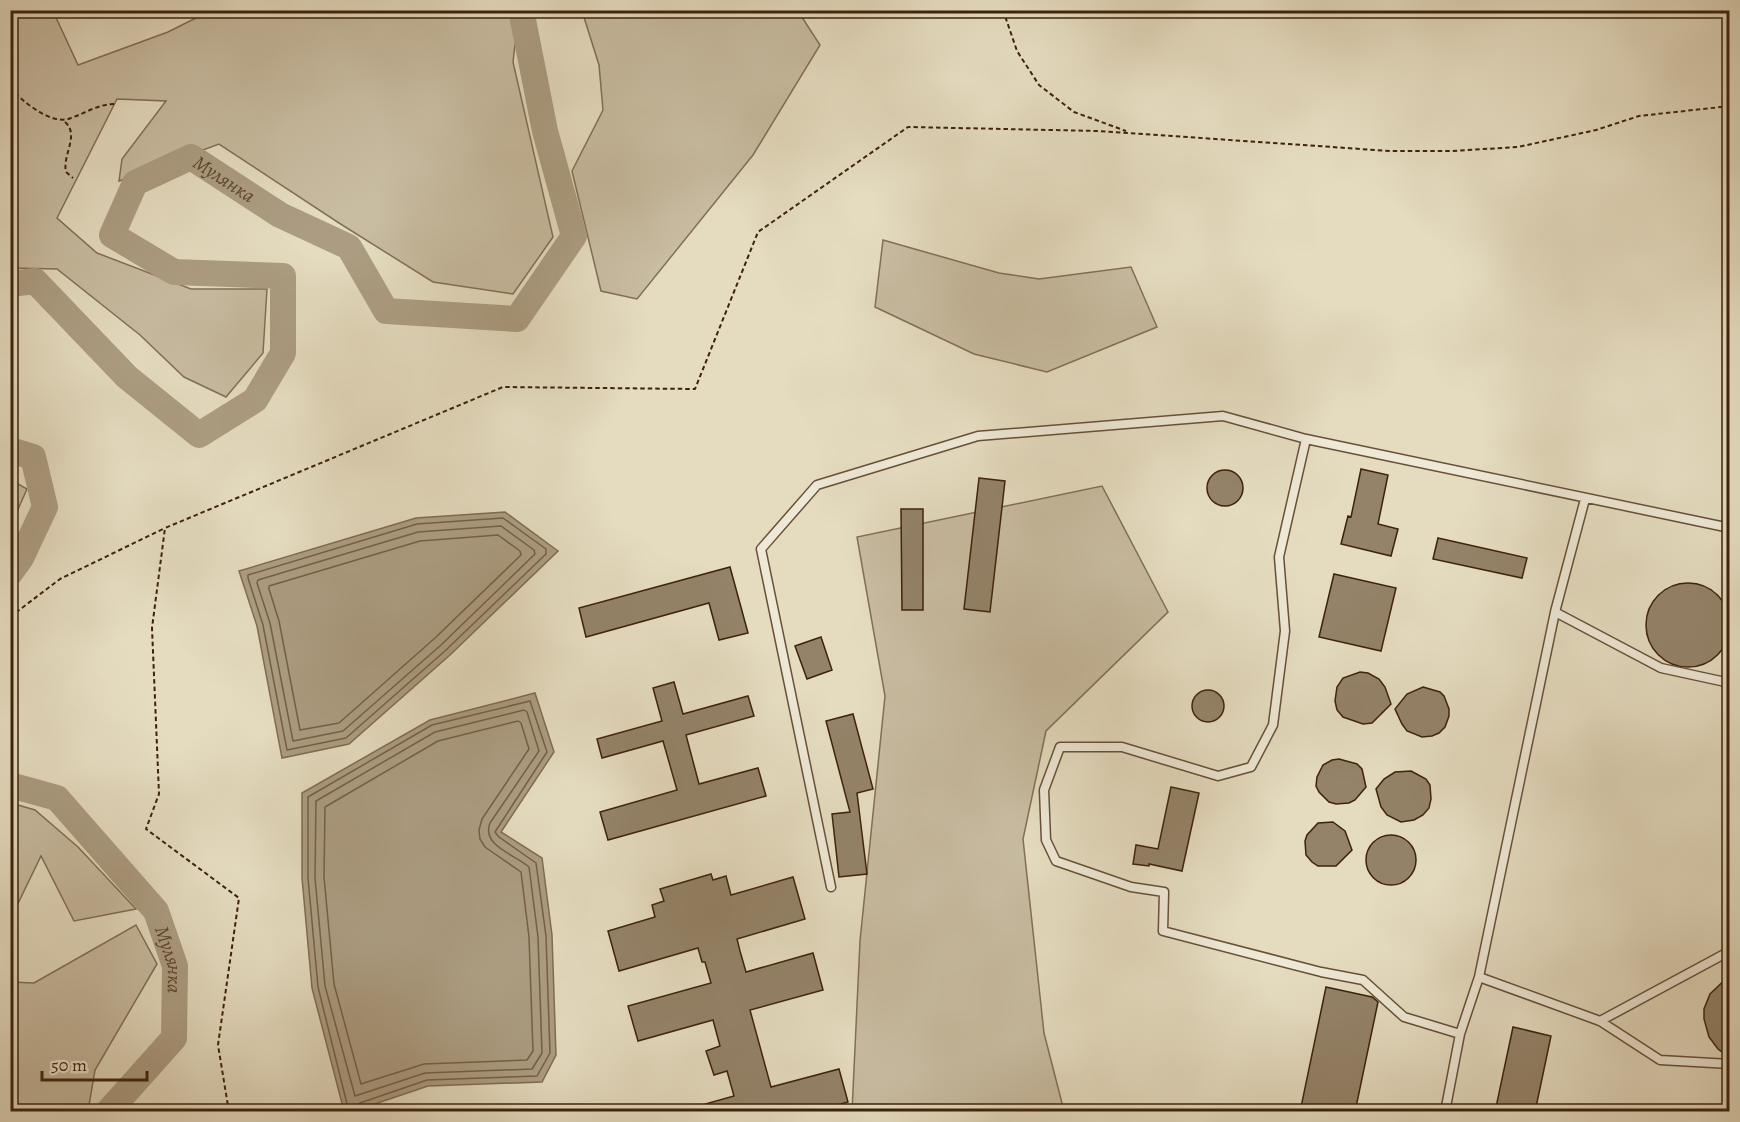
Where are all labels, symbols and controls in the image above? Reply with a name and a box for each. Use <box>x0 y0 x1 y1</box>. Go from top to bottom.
water label: Мулянка <box>188 149 261 209</box>
water label: Мулянка <box>149 922 189 994</box>
scale bar <box>42 1044 147 1082</box>
text: 50 m <box>51 1053 87 1077</box>

